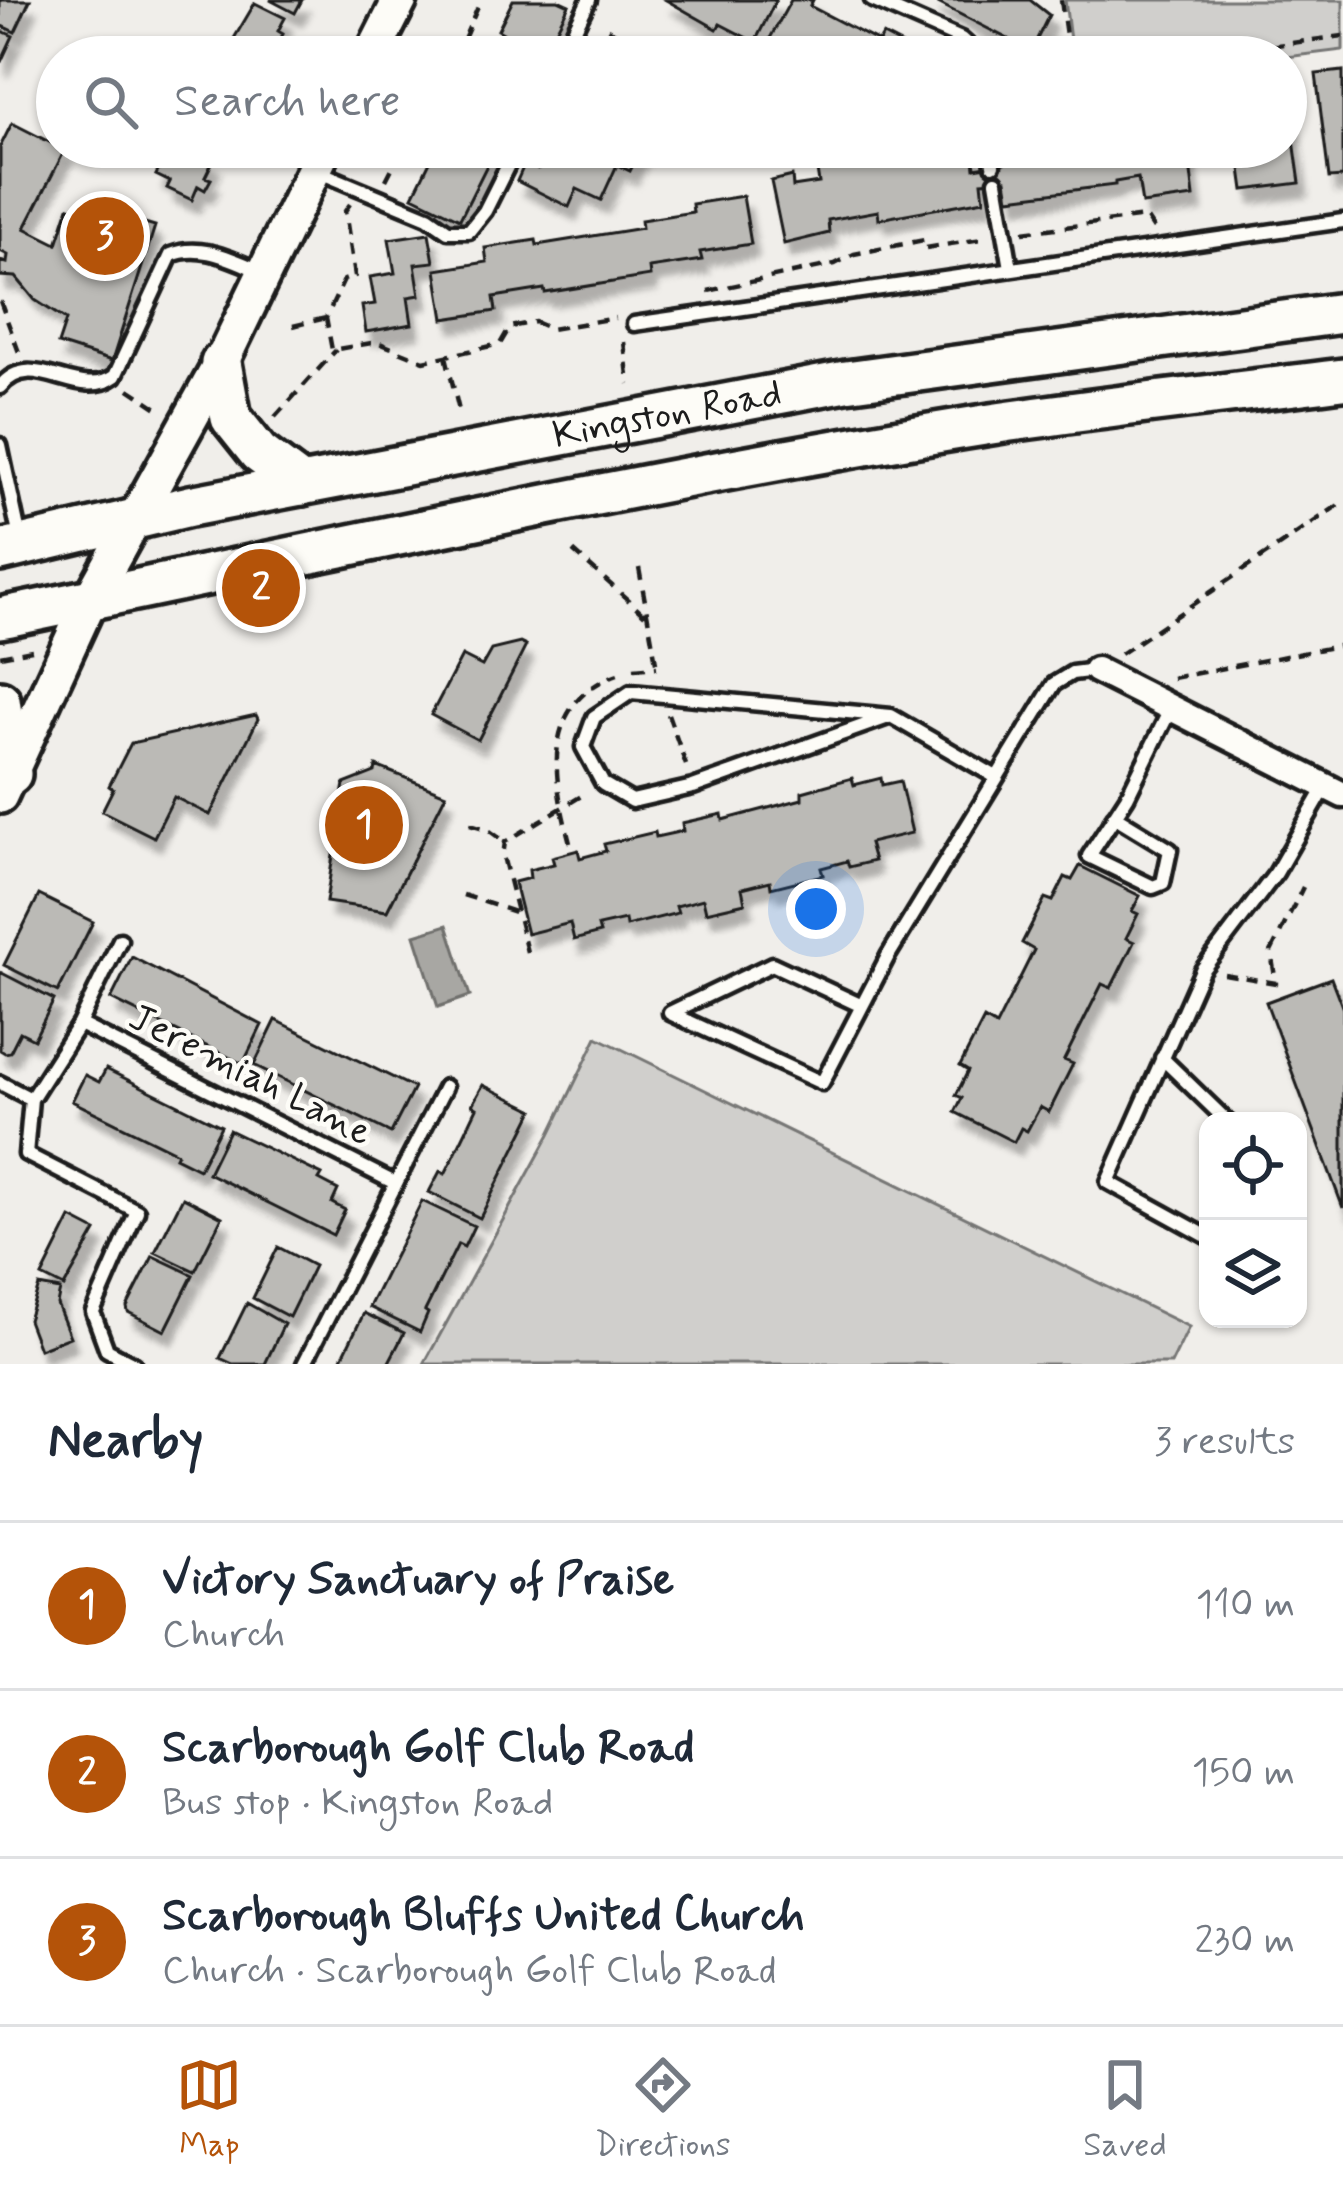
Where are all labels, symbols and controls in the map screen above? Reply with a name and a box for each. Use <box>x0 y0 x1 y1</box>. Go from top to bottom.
search box <box>36 36 1307 168</box>
icon: search <box>78 69 144 135</box>
text: Search here <box>174 73 401 132</box>
pin: 3 <box>66 191 144 281</box>
street label: Kingston Road <box>548 368 786 462</box>
pin: 2 <box>222 543 300 633</box>
pin: 1 <box>325 780 403 870</box>
your location <box>786 879 846 939</box>
street label: Jeremiah Lane <box>120 993 380 1159</box>
map controls <box>1199 1112 1307 1328</box>
button: locate <box>1199 1112 1307 1220</box>
button: layers <box>1199 1220 1307 1328</box>
text: Nearby <box>48 1409 203 1475</box>
text: 3 results <box>1154 1417 1295 1468</box>
text: Victory Sanctuary of Praise <box>162 1551 674 1610</box>
text: 1 <box>78 1580 96 1631</box>
text: 110 m <box>1196 1580 1295 1631</box>
text: Church <box>162 1610 285 1661</box>
text: Scarborough Golf Club Road <box>162 1719 694 1778</box>
text: 2 <box>77 1748 97 1799</box>
text: 150 m <box>1192 1748 1295 1799</box>
text: Bus stop · Kingston Road <box>162 1778 553 1829</box>
text: Scarborough Bluffs United Church <box>162 1887 805 1946</box>
text: 3 <box>78 1916 96 1967</box>
text: 230 m <box>1194 1916 1295 1967</box>
text: Church · Scarborough Golf Club Road <box>162 1946 777 1997</box>
tab: Map <box>176 2052 242 2168</box>
tab: Directions <box>595 2052 731 2168</box>
tab: Saved <box>1083 2052 1167 2168</box>

